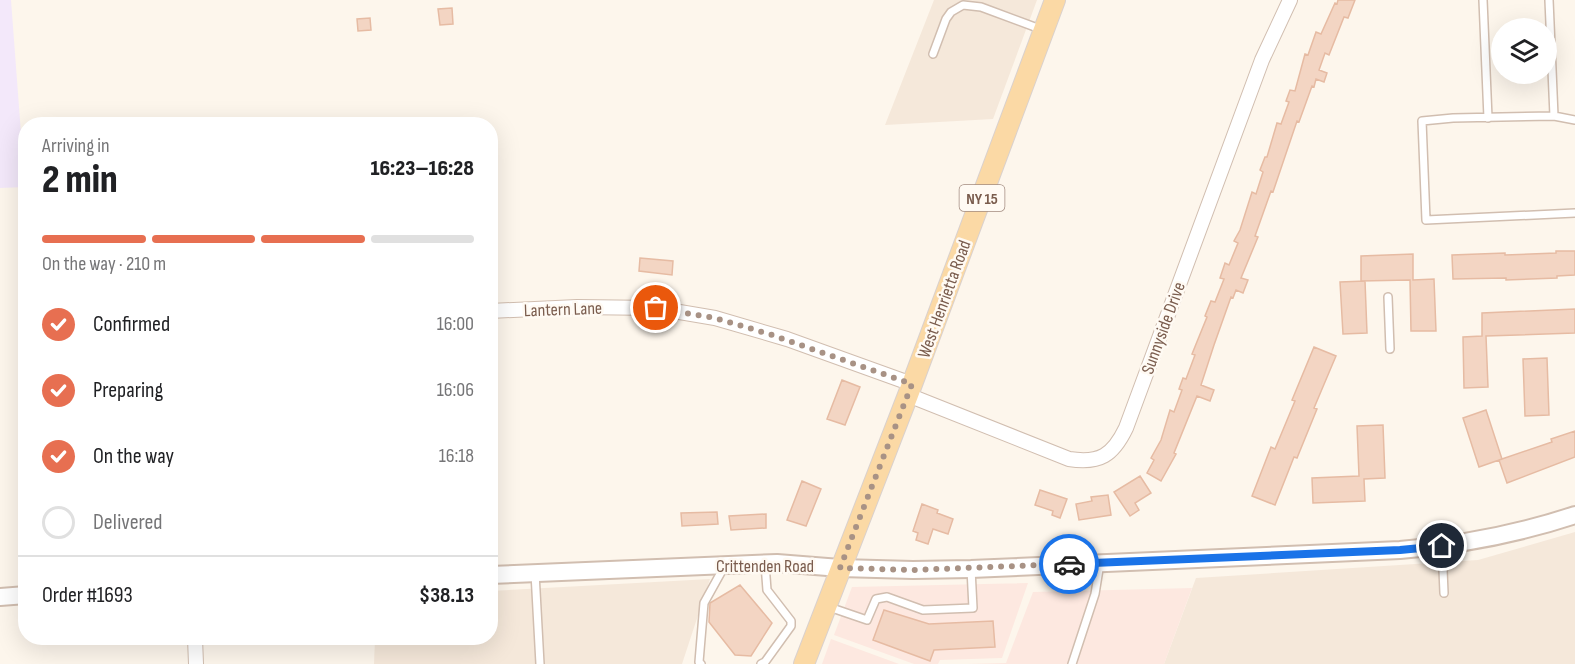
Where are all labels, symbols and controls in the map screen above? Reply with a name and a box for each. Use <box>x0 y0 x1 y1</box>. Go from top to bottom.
map controls <box>1491 18 1557 84</box>
button: layers <box>1491 18 1557 84</box>
text: Arriving in <box>42 134 110 158</box>
text: 16:23–16:28 <box>370 155 474 182</box>
text: 2 min <box>42 157 118 204</box>
road number: NY 15 <box>960 185 1004 211</box>
street label: West Henrietta Road <box>913 237 976 361</box>
text: On the way · 210 m <box>42 252 166 276</box>
street label: Sunnyside Drive <box>1137 279 1190 377</box>
pin <box>630 282 681 333</box>
icon: bag <box>639 291 672 324</box>
street label: Lantern Lane <box>524 298 602 321</box>
icon: check <box>42 308 75 341</box>
text: Confirmed <box>93 311 170 338</box>
text: 16:00 <box>437 312 474 336</box>
icon: check <box>42 374 75 407</box>
text: Preparing <box>93 377 163 404</box>
text: 16:06 <box>437 378 474 402</box>
icon: check <box>42 440 75 473</box>
text: On the way <box>93 443 174 470</box>
text: 16:18 <box>439 444 474 468</box>
text: Delivered <box>93 509 162 536</box>
pin <box>1416 520 1467 571</box>
icon: home <box>1425 529 1458 562</box>
courier <box>1039 534 1099 594</box>
icon: car <box>1053 548 1086 581</box>
street label: Crittenden Road <box>716 556 814 577</box>
text: Order #1693 <box>42 582 133 609</box>
text: $38.13 <box>419 582 474 609</box>

